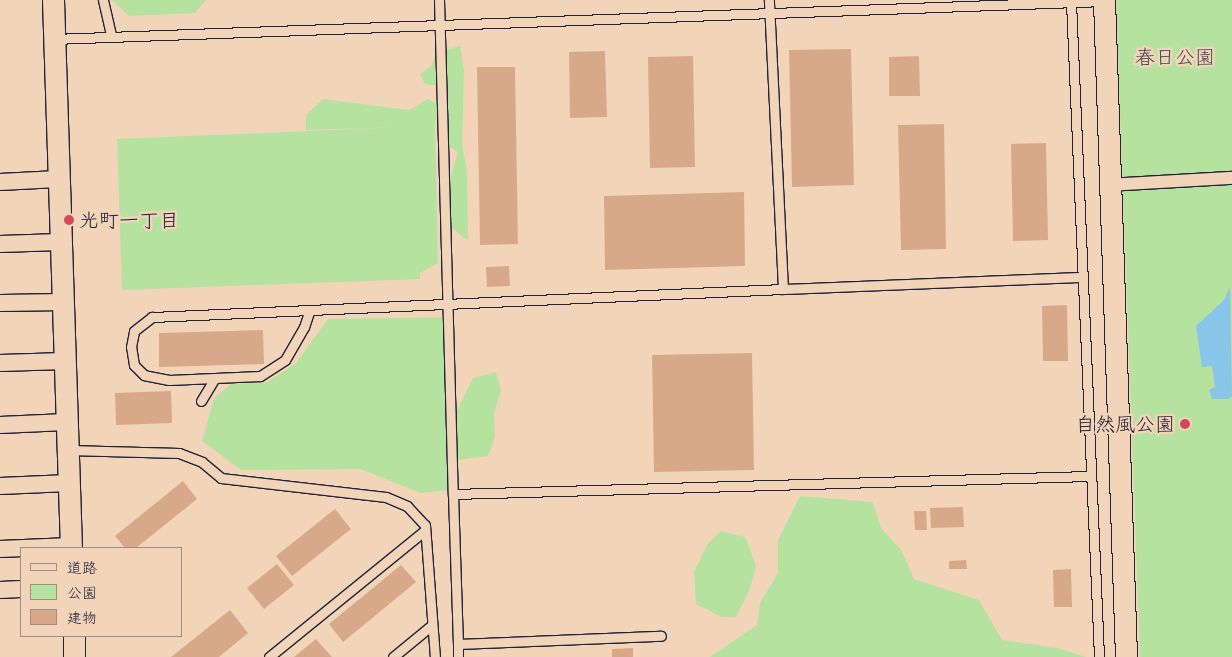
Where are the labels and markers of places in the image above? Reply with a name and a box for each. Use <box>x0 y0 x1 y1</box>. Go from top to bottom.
place label: 光町一丁目 <box>79 208 179 232</box>
marker: 光町一丁目 <box>63 214 75 226</box>
place label: 自然風公園 <box>1075 412 1175 436</box>
marker: 自然風公園 <box>1179 418 1191 430</box>

